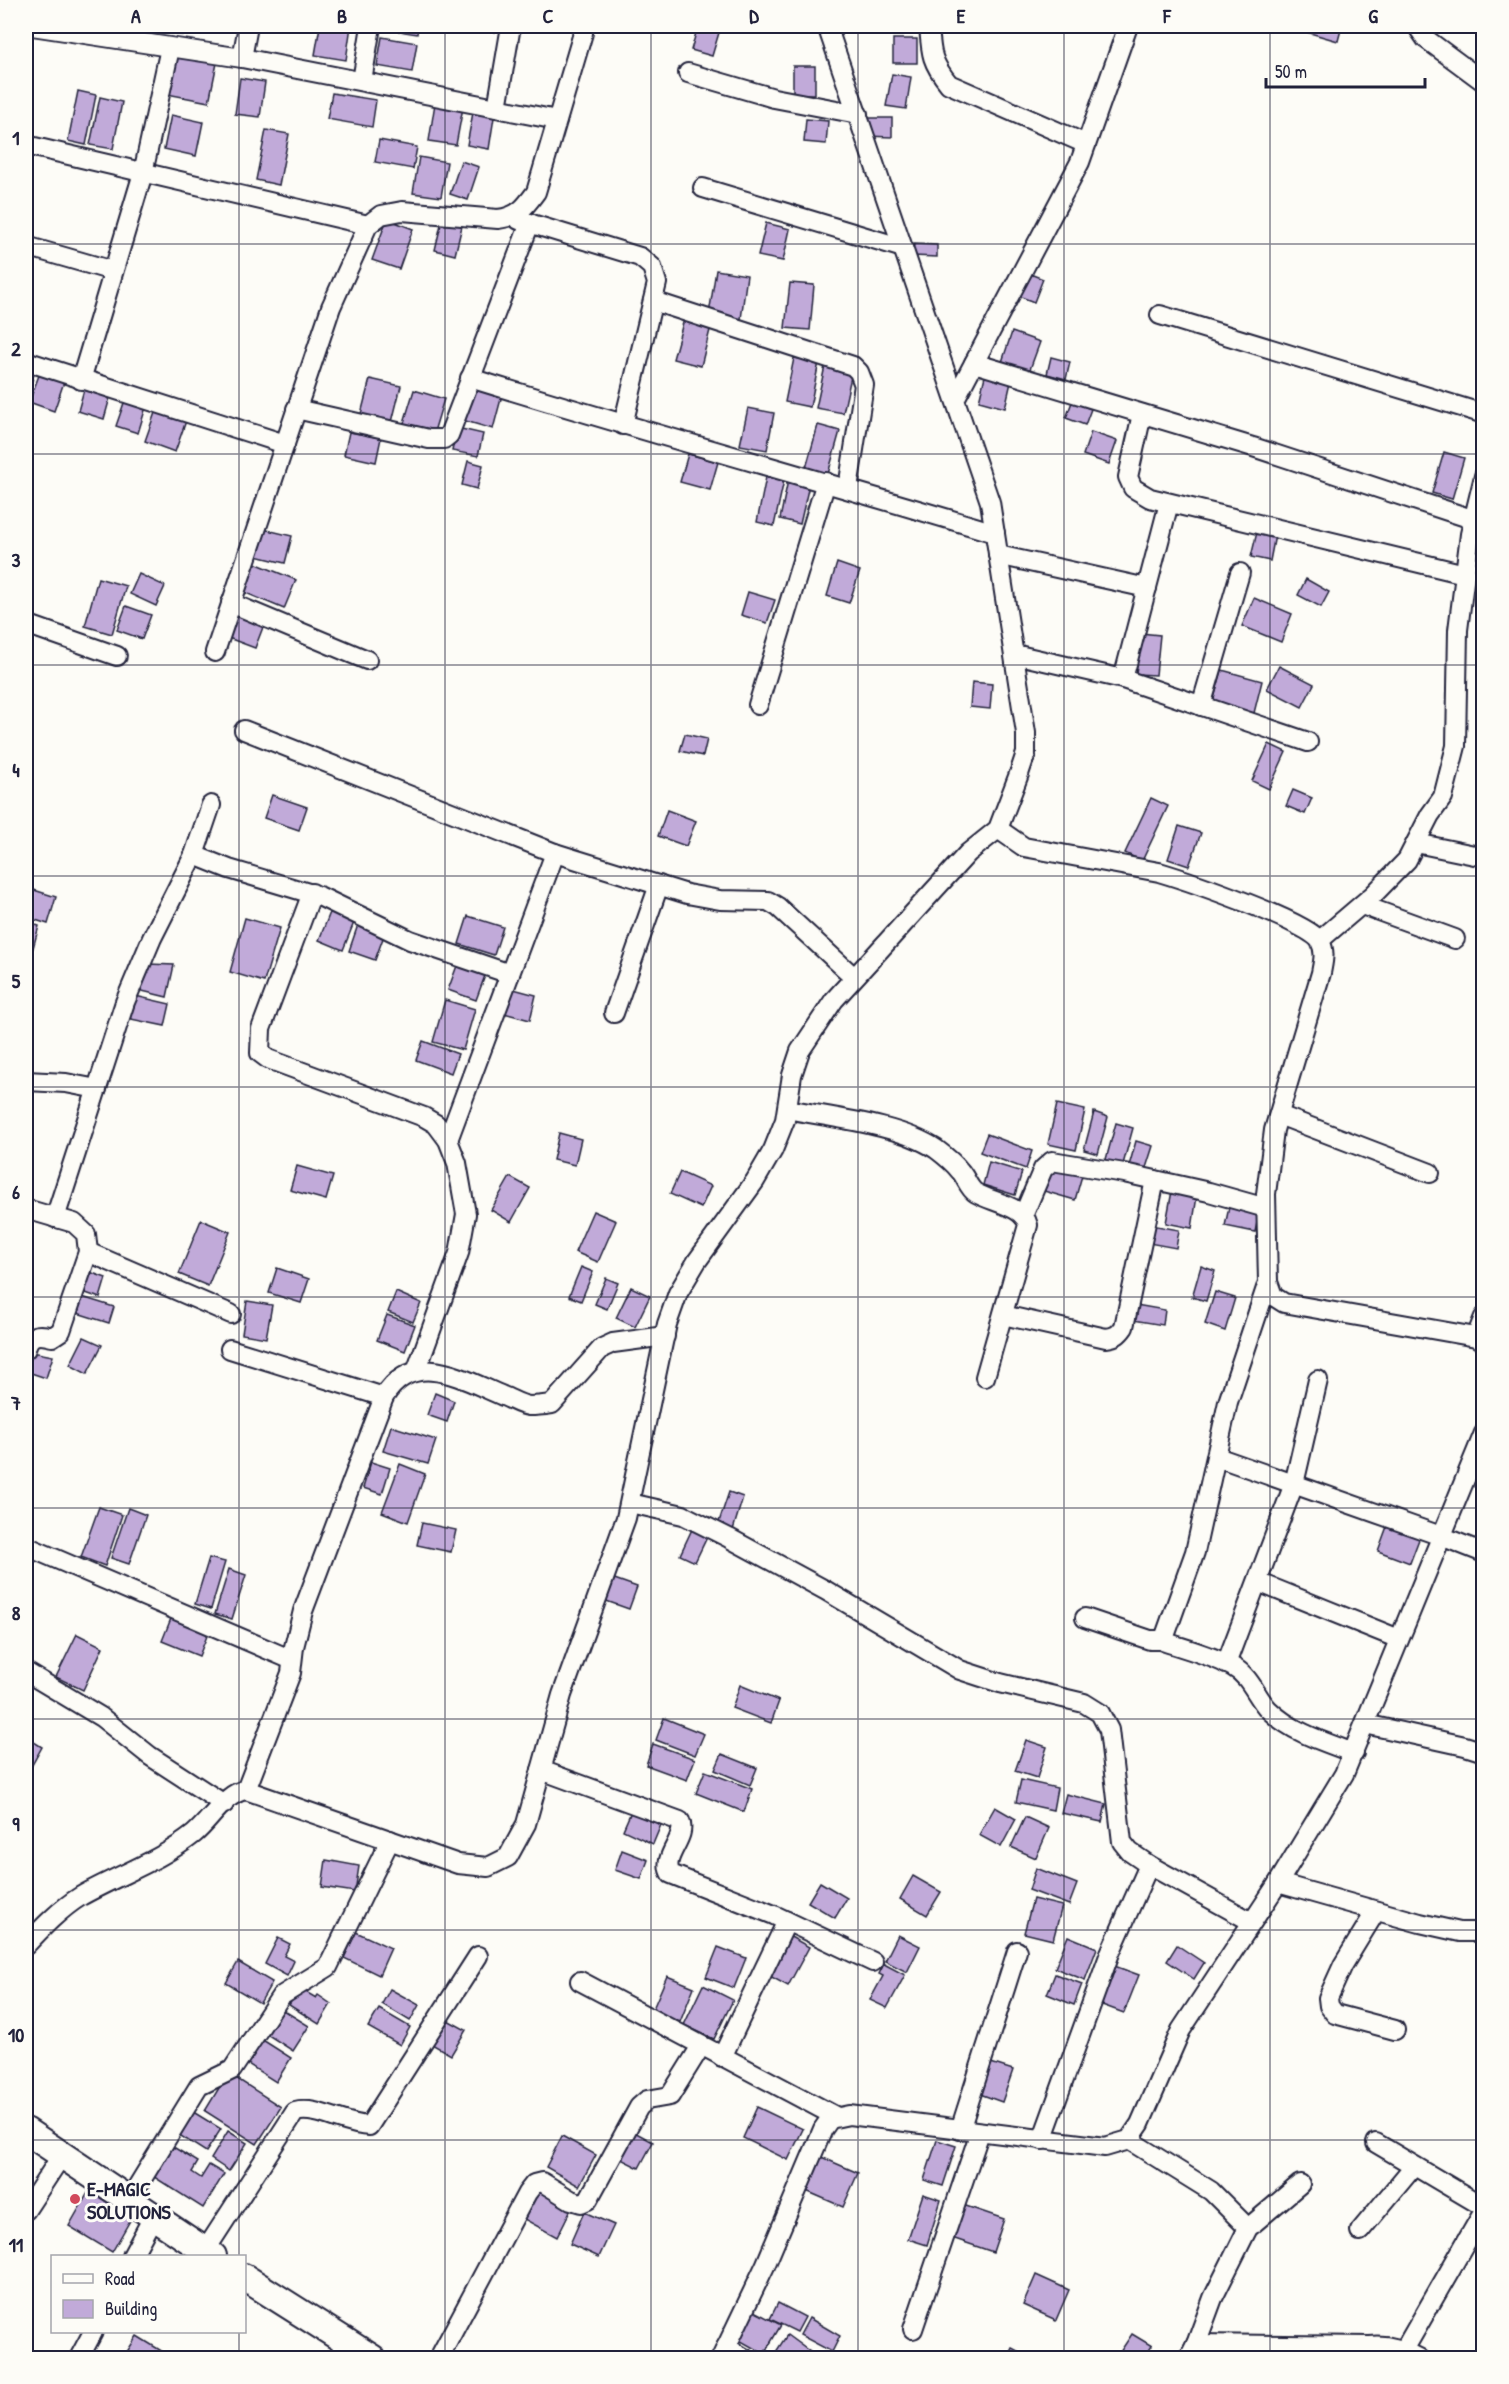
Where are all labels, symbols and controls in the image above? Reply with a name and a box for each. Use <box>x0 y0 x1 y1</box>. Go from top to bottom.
text: A <box>131 2 141 29</box>
text: B <box>337 2 347 29</box>
text: C <box>543 2 554 29</box>
text: D <box>749 2 759 29</box>
text: E <box>957 2 966 29</box>
text: F <box>1162 2 1172 29</box>
text: G <box>1368 2 1378 29</box>
scale bar <box>1266 51 1425 89</box>
text: 50 m <box>1275 59 1307 84</box>
text: 1 <box>12 124 20 151</box>
text: 2 <box>11 335 21 362</box>
text: 3 <box>12 546 21 573</box>
text: 4 <box>12 756 20 783</box>
text: 5 <box>12 967 21 994</box>
text: 6 <box>12 1178 20 1205</box>
text: 7 <box>10 1389 21 1416</box>
text: 8 <box>12 1599 21 1626</box>
text: 9 <box>12 1810 20 1837</box>
text: 10 <box>8 2021 24 2048</box>
place label: E-MAGIC SOLUTIONS <box>87 2175 172 2225</box>
marker: E-MAGIC SOLUTIONS <box>68 2192 82 2206</box>
text: 11 <box>9 2231 23 2258</box>
legend <box>51 2255 246 2333</box>
text: Road <box>105 2266 135 2291</box>
text: Building <box>105 2296 157 2321</box>

